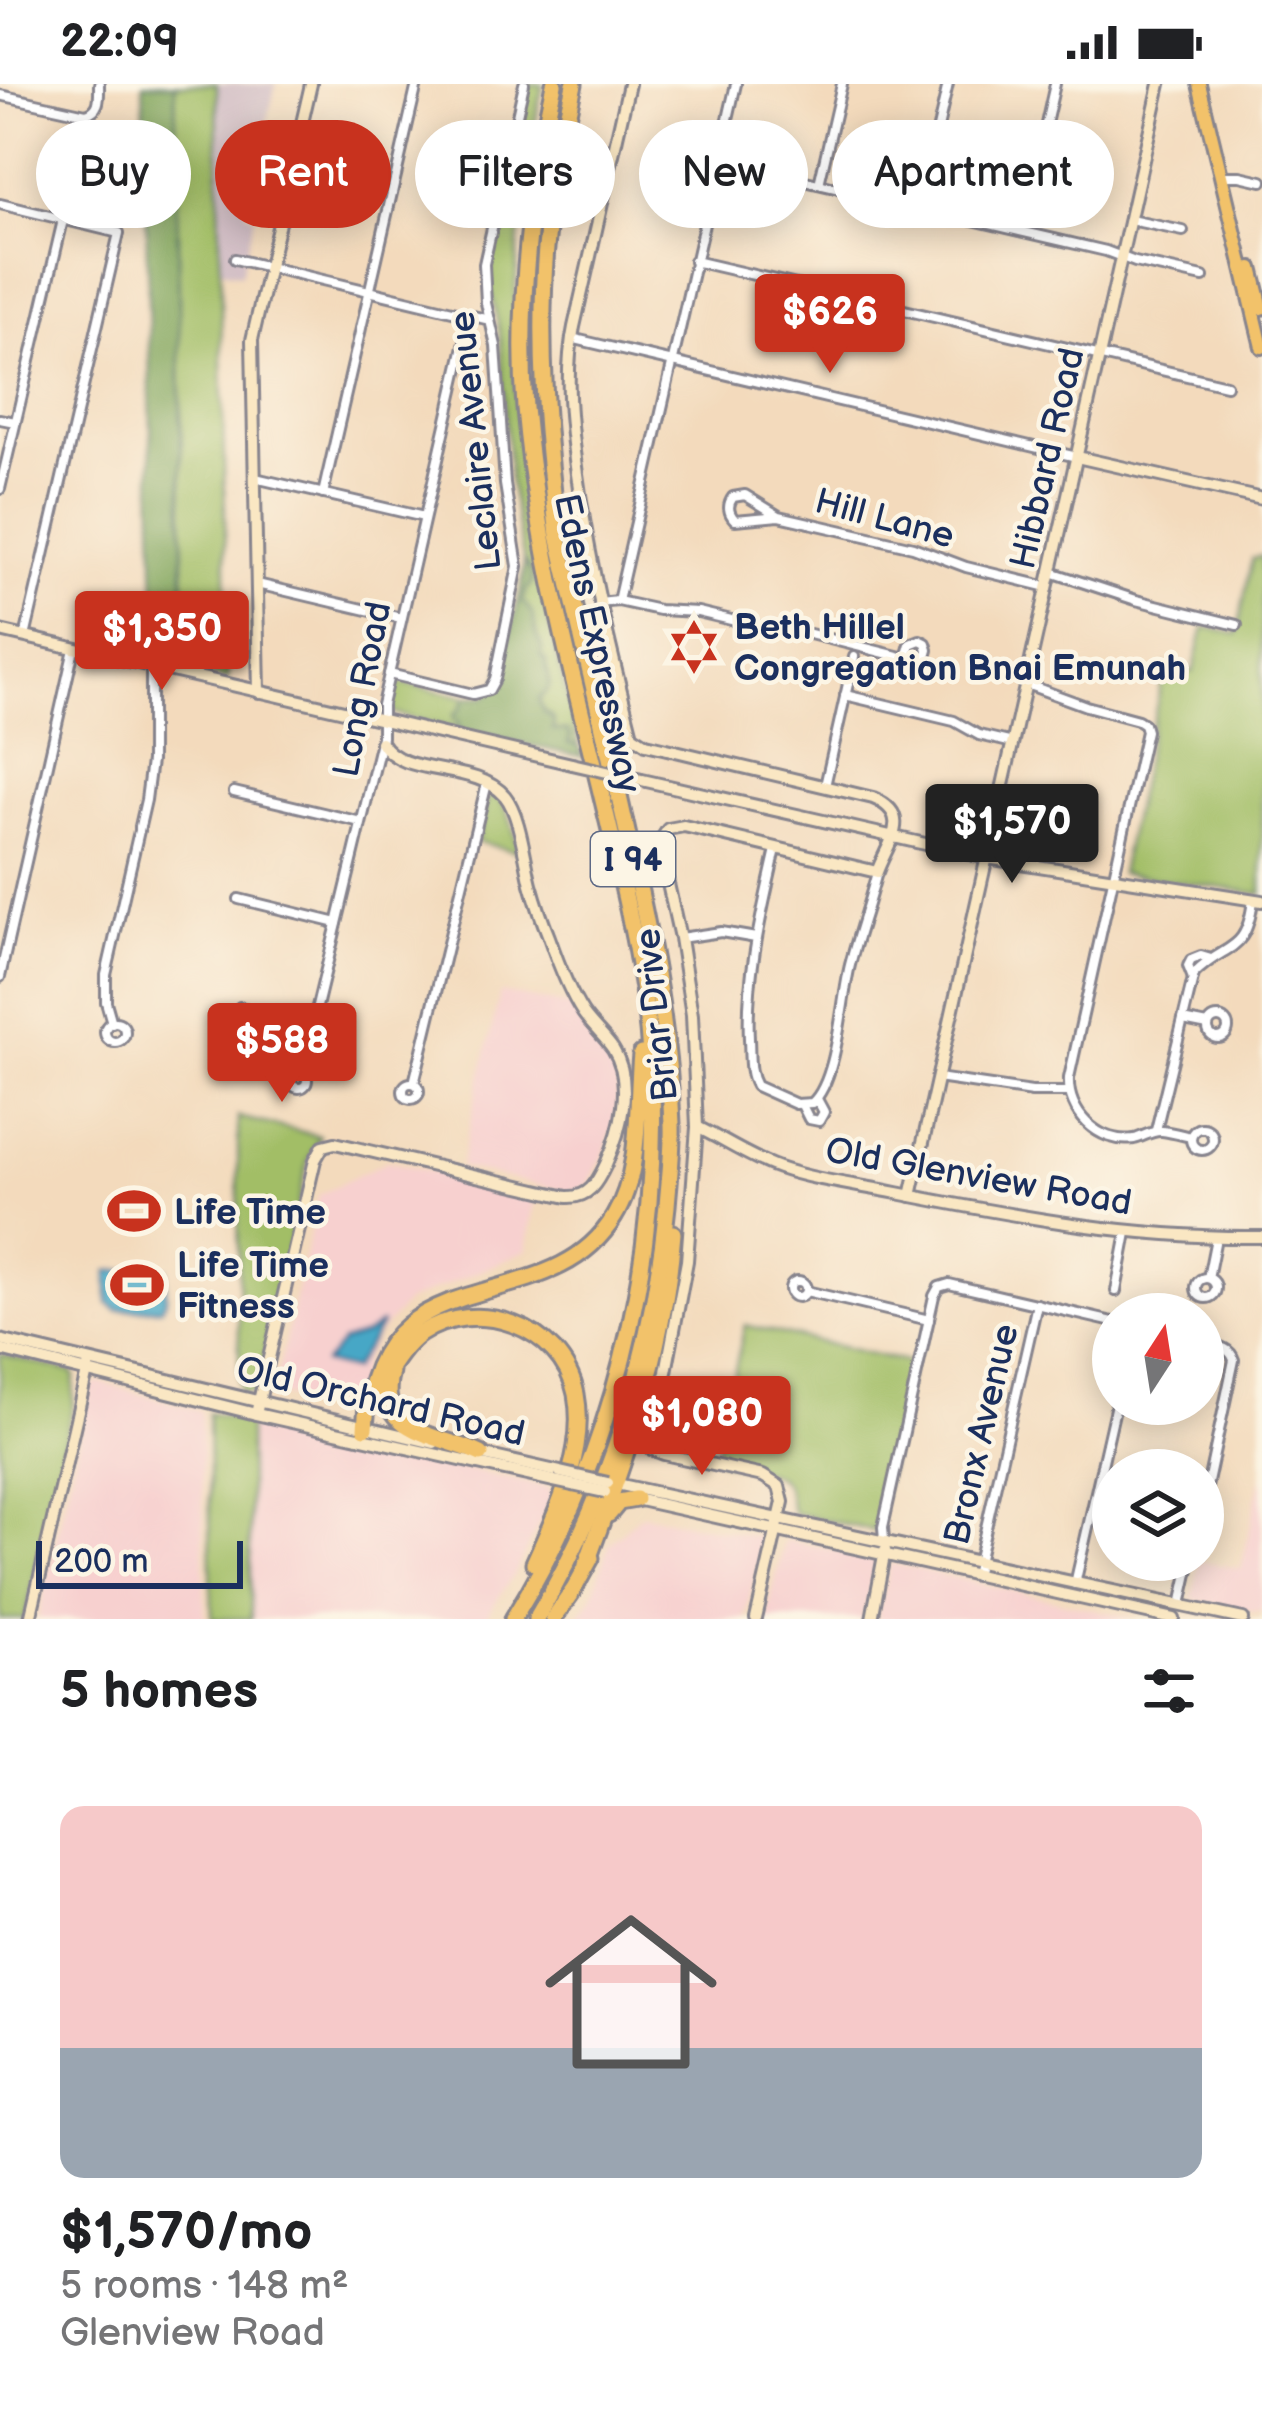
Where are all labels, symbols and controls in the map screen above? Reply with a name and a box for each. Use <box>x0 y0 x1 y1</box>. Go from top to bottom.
text: 22:09 <box>60 15 179 70</box>
chip: Buy <box>36 120 191 228</box>
chip: Rent <box>215 120 391 228</box>
chip: Filters <box>415 120 615 228</box>
chip: New <box>639 120 808 228</box>
chip: Apartment <box>832 120 1114 228</box>
pin: $626 <box>759 274 901 376</box>
text: $626 <box>782 289 878 336</box>
street label: Leclaire Avenue <box>441 309 512 573</box>
street label: Hibbard Road <box>1002 344 1095 573</box>
street label: Hill Lane <box>810 480 959 559</box>
street label: Edens Expressway <box>544 490 649 798</box>
pin: $1,350 <box>64 591 260 693</box>
street label: Long Road <box>325 598 402 781</box>
text: $1,350 <box>102 606 222 653</box>
place label: Beth Hillel Congregation Bnai Emunah <box>734 607 1186 691</box>
synagogue icon: Beth Hillel Congregation Bnai Emunah <box>665 618 723 676</box>
pin: $1,570 <box>914 784 1110 886</box>
text: $1,570 <box>952 799 1072 846</box>
road number: I 94 <box>591 832 675 886</box>
street label: Briar Drive <box>627 926 688 1103</box>
pin: $588 <box>211 1003 353 1105</box>
text: $588 <box>234 1018 330 1065</box>
street label: Old Glenview Road <box>822 1129 1135 1226</box>
sports icon: Life Time <box>105 1182 163 1240</box>
place label: Life Time <box>174 1192 326 1235</box>
place label: Life Time Fitness <box>177 1245 329 1329</box>
sports icon: Life Time Fitness <box>108 1256 166 1314</box>
north arrow <box>1092 1293 1224 1425</box>
map controls <box>1092 1293 1224 1581</box>
street label: Bronx Avenue <box>936 1320 1029 1549</box>
street label: Old Orchard Road <box>232 1348 529 1456</box>
pin: $1,080 <box>604 1376 800 1478</box>
text: $1,080 <box>641 1391 763 1438</box>
button: layers <box>1092 1449 1224 1581</box>
scale bar <box>36 1535 243 1588</box>
text: 200 m <box>54 1542 148 1582</box>
icon: filters <box>1136 1658 1202 1724</box>
text: 5 homes <box>60 1661 258 1722</box>
icon: home <box>523 1884 739 2100</box>
text: $1,570/mo <box>60 2202 312 2263</box>
text: 5 rooms · 148 m² <box>60 2263 349 2310</box>
text: Glenview Road <box>60 2310 325 2357</box>

